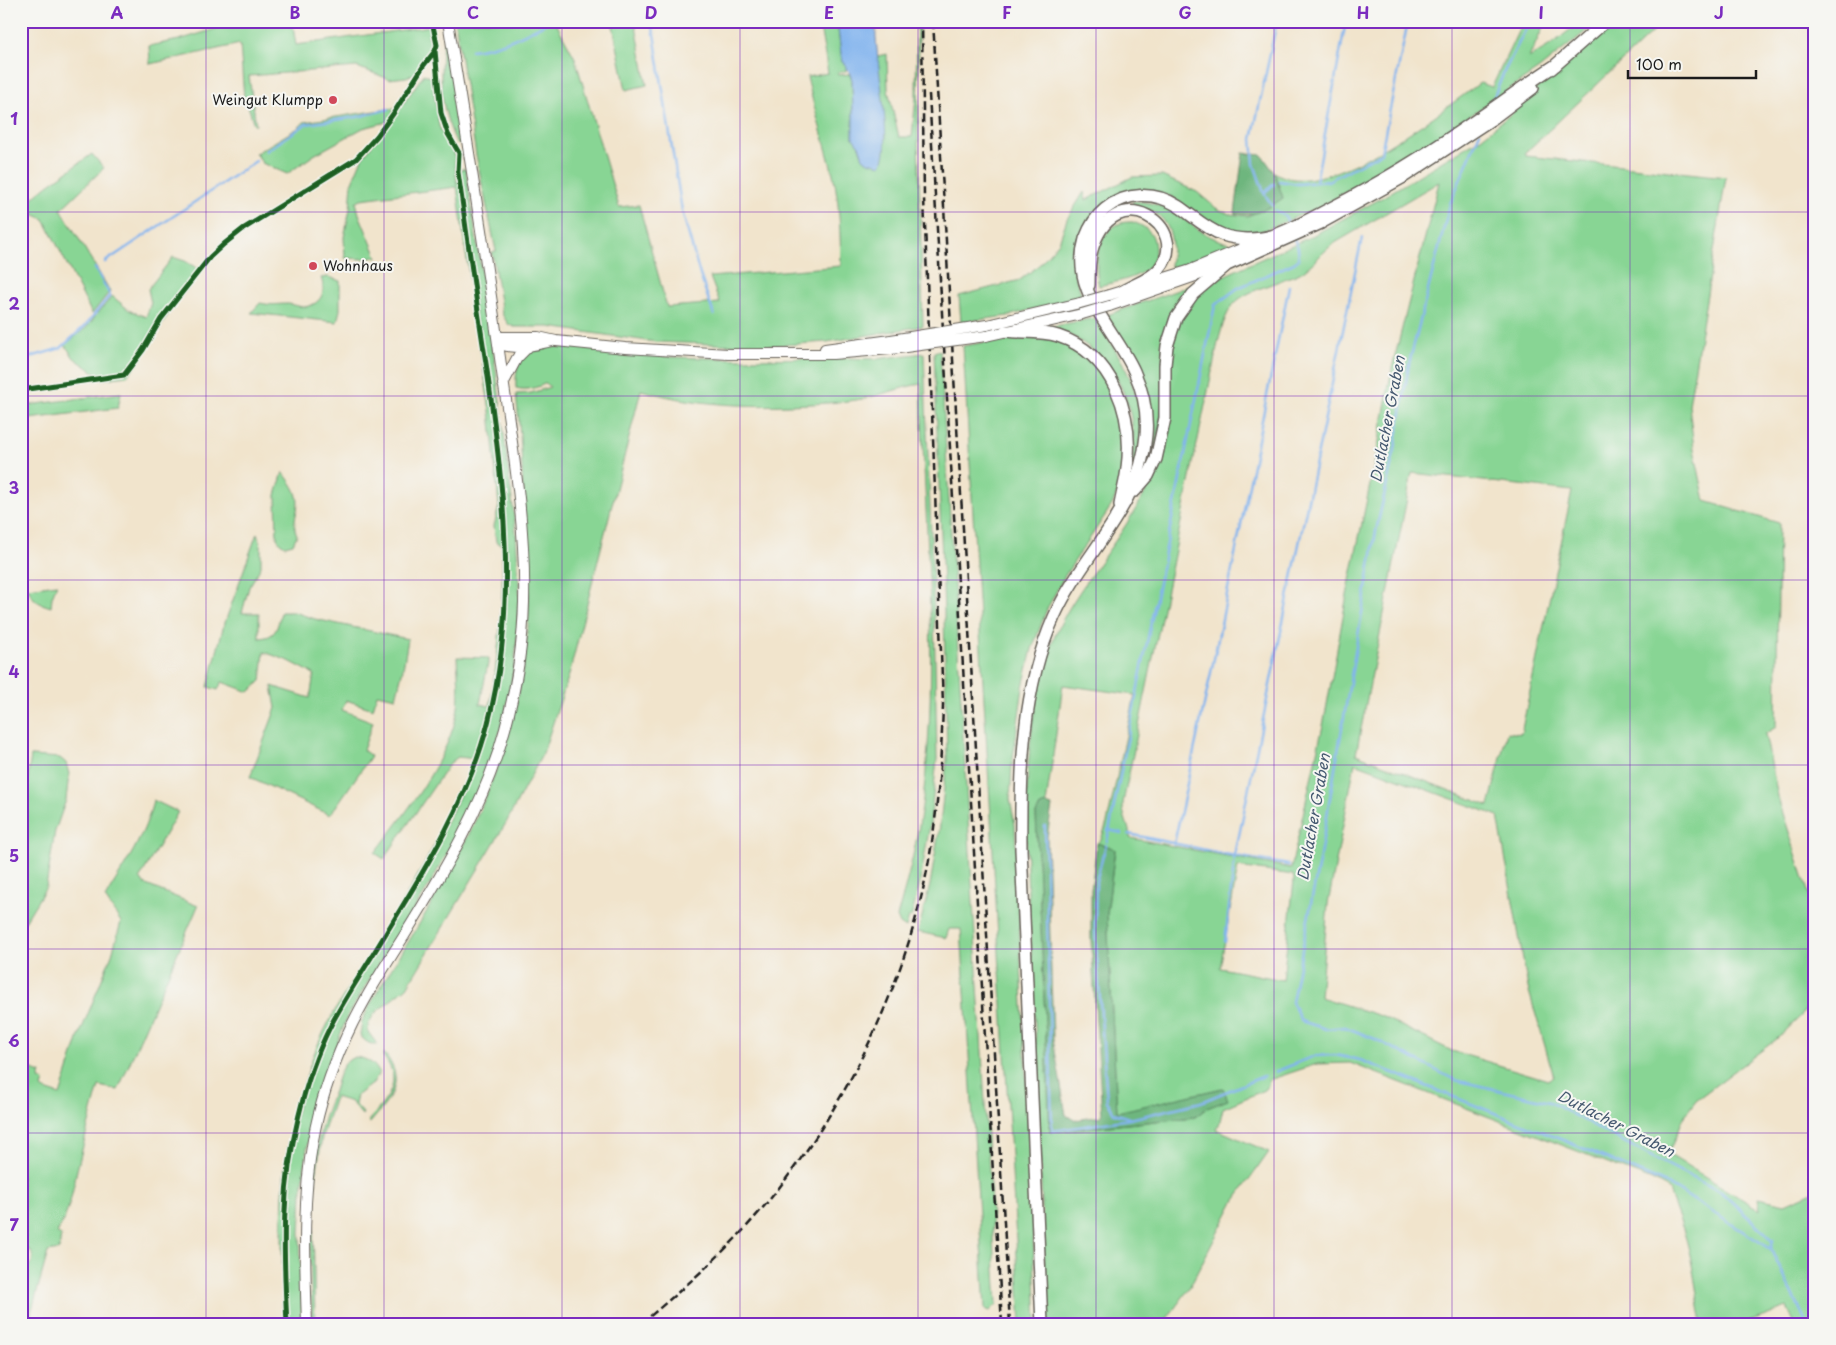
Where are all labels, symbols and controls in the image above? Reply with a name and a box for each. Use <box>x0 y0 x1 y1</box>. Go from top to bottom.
text: A <box>111 0 124 24</box>
text: B <box>290 0 301 24</box>
text: C <box>467 0 479 24</box>
text: D <box>645 0 657 24</box>
text: E <box>824 0 834 24</box>
text: F <box>1002 0 1012 24</box>
text: G <box>1178 0 1192 24</box>
text: H <box>1357 0 1369 24</box>
text: I <box>1538 0 1544 24</box>
text: J <box>1714 0 1724 24</box>
scale bar <box>1628 48 1756 80</box>
text: 100 m <box>1636 52 1682 75</box>
place label: Weingut Klumpp <box>212 89 323 110</box>
marker: Weingut Klumpp <box>327 94 339 106</box>
text: 1 <box>10 106 18 130</box>
place label: Wohnhaus <box>323 255 393 276</box>
marker: Wohnhaus <box>307 260 319 272</box>
text: 2 <box>8 291 20 315</box>
water label: Dutlacher Graben <box>1363 353 1410 484</box>
text: 3 <box>9 475 19 499</box>
text: 4 <box>9 659 20 683</box>
water label: Dutlacher Graben <box>1290 751 1335 882</box>
text: 5 <box>9 843 19 867</box>
text: 6 <box>8 1028 20 1052</box>
water label: Dutlacher Graben <box>1554 1083 1680 1162</box>
text: 7 <box>9 1212 19 1236</box>

